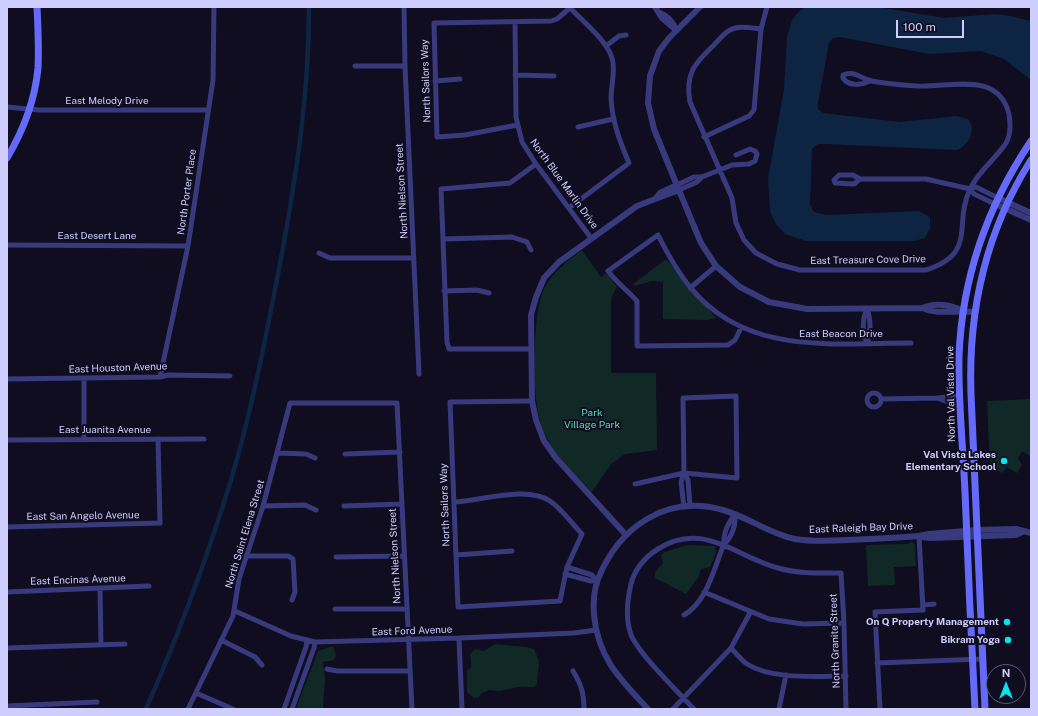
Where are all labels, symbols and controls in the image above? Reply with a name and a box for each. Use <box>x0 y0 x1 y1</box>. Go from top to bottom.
scale bar <box>898 12 966 38</box>
text: 100 m <box>903 20 936 34</box>
street label: North Sailors Way <box>419 39 433 123</box>
street label: East Melody Drive <box>65 95 149 107</box>
street label: North Blue Marlin Drive <box>527 137 601 231</box>
street label: North Nielson Street <box>394 143 410 239</box>
street label: North Porter Place <box>175 148 199 236</box>
street label: East Desert Lane <box>58 230 136 242</box>
street label: East Treasure Cove Drive <box>810 253 926 267</box>
street label: East Beacon Drive <box>799 328 883 340</box>
street label: North Val Vista Drive <box>944 346 958 442</box>
street label: East Houston Avenue <box>68 360 168 376</box>
park label: Park Village Park <box>564 407 620 430</box>
street label: East Juanita Avenue <box>59 424 151 436</box>
place label: Val Vista Lakes Elementary School <box>906 449 996 472</box>
marker: Val Vista Lakes Elementary School <box>999 456 1009 466</box>
street label: North Sailors Way <box>438 463 452 547</box>
street label: North Saint Elena Street <box>223 478 267 590</box>
street label: North Nielson Street <box>387 508 403 604</box>
street label: East San Angelo Avenue <box>26 509 140 523</box>
street label: East Raleigh Bay Drive <box>809 520 913 536</box>
street label: East Encinas Avenue <box>30 572 126 588</box>
street label: North Granite Street <box>827 593 843 689</box>
place label: On Q Property Management <box>866 616 999 628</box>
marker: On Q Property Management <box>1002 617 1012 627</box>
street label: East Ford Avenue <box>371 624 453 638</box>
place label: Bikram Yoga <box>941 634 1000 646</box>
marker: Bikram Yoga <box>1003 635 1013 645</box>
north arrow <box>986 664 1026 704</box>
text: N <box>1002 667 1010 679</box>

